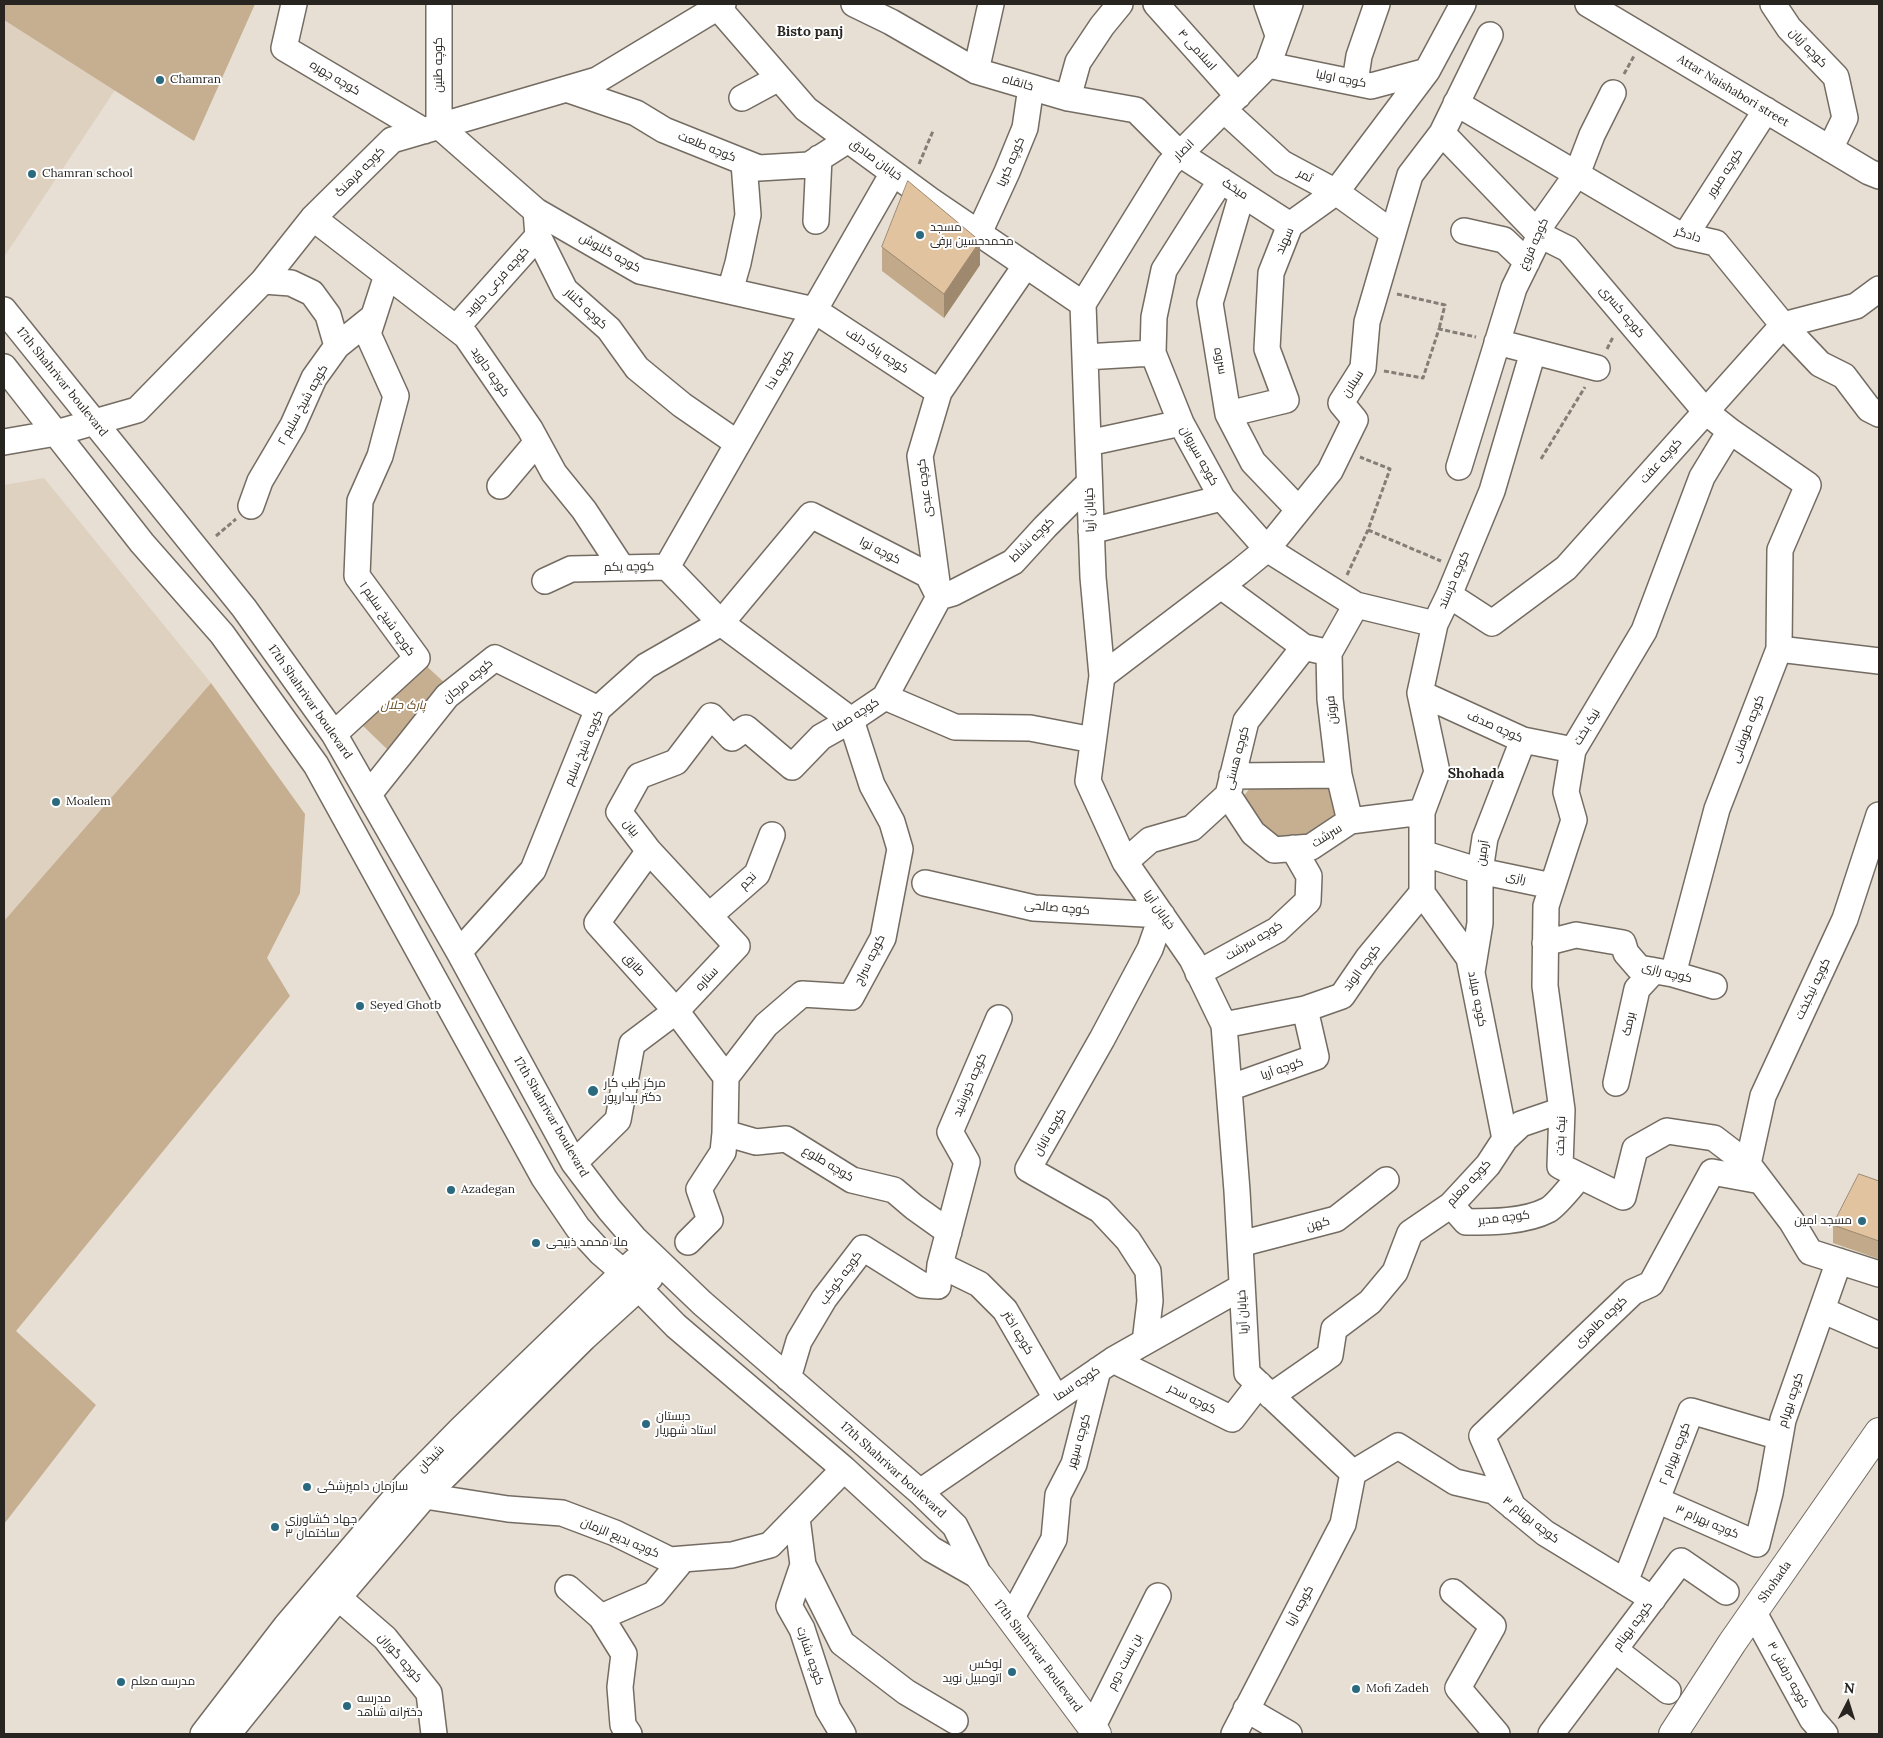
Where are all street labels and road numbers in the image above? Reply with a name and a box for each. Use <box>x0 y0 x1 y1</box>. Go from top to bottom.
street label: کوچه ژیان <box>1786 25 1830 71</box>
street label: اسلامی ۴ <box>1175 26 1219 74</box>
street label: کوچه طنین <box>432 37 446 93</box>
street label: Attar Naishabori street <box>1675 52 1791 130</box>
street label: کوچه چهره <box>307 57 363 99</box>
street label: کوچه اولیا <box>1314 67 1368 91</box>
street label: خانقاه <box>1001 72 1035 94</box>
street label: کوچه طلعت <box>676 129 738 165</box>
street label: کوچه کبریا <box>994 135 1028 189</box>
street label: خیابان صادق <box>847 136 905 184</box>
street label: انصار <box>1171 137 1197 163</box>
street label: کوچه فرهنگ <box>332 144 388 200</box>
street label: کوچه صبور <box>1704 146 1746 200</box>
street label: ثمر <box>1295 166 1315 186</box>
street label: میخک <box>1219 175 1251 203</box>
street label: کوچه فروغ <box>1516 216 1552 272</box>
street label: دادگر <box>1673 224 1703 246</box>
street label: سهند <box>1273 225 1297 257</box>
street label: کوچه گلنوش <box>577 230 643 276</box>
street label: کوچه فرعی جاوید <box>462 244 532 320</box>
street label: کوچه کسری <box>1596 283 1648 341</box>
street label: کوچه گلنار <box>562 286 610 332</box>
street label: 17th Shahrivar boulevard <box>13 324 111 440</box>
street label: کوچه پاک دلف <box>843 325 911 377</box>
street label: کوچه جاوید <box>468 344 512 400</box>
street label: کوچه ندا <box>763 347 797 393</box>
street label: سروه <box>1211 347 1229 375</box>
street label: کوچه شیخ سلیم ۲ <box>275 362 331 448</box>
street label: سبلان <box>1339 368 1367 400</box>
street label: کوچه سیروان <box>1177 424 1221 488</box>
street label: کوچه عفت <box>1637 435 1685 487</box>
street label: کوچه عبدی <box>914 458 936 518</box>
street label: خیابان آریا <box>1082 487 1098 533</box>
street label: کوچه نشاط <box>1007 515 1057 565</box>
street label: کوچه نوا <box>857 534 903 568</box>
street label: کوچه خرسند <box>1435 549 1473 611</box>
street label: کوچه یکم <box>604 559 654 575</box>
street label: کوچه شیخ سلیم ۱ <box>356 579 418 659</box>
street label: 17th Shahrivar boulevard <box>265 642 355 762</box>
street label: کوچه مرجان <box>440 656 496 706</box>
street label: کوچه طوفانی <box>1728 693 1768 765</box>
street label: کوچه صفا <box>830 695 882 735</box>
street label: فروتن <box>1323 695 1341 725</box>
street label: نیک بخت <box>1571 706 1603 748</box>
street label: کوچه شیخ سلیم <box>562 708 606 788</box>
street label: کوچه صدف <box>1465 708 1525 746</box>
street label: کوچه هستی <box>1222 725 1252 791</box>
street label: بیان <box>620 816 642 840</box>
street label: سرشت <box>1309 821 1345 851</box>
street label: آرمین <box>1474 839 1492 867</box>
street label: نجم <box>736 869 760 893</box>
street label: رازی <box>1505 869 1527 887</box>
street label: خیابان آریا <box>1140 888 1178 932</box>
street label: کوچه صالحی <box>1024 898 1090 918</box>
street label: کوچه سرشت <box>1223 918 1285 964</box>
street label: کوچه سراج <box>852 932 888 988</box>
street label: کوچه الوند <box>1340 942 1384 994</box>
street label: طارق <box>620 951 648 979</box>
street label: کوچه نیکبخت <box>1792 956 1834 1022</box>
street label: کوچه رازی <box>1640 960 1694 986</box>
street label: ستاره <box>692 964 722 994</box>
street label: کوچه میلاد <box>1465 970 1489 1028</box>
street label: برمک <box>1619 1011 1639 1037</box>
street label: کوچه خورشید <box>950 1051 990 1119</box>
street label: 17th Shahrivar boulevard <box>511 1054 591 1180</box>
street label: کوچه آریا <box>1259 1055 1305 1083</box>
street label: کوچه تابان <box>1031 1106 1069 1158</box>
street label: نیک بخت <box>1553 1116 1569 1156</box>
street label: کوچه طلوع <box>800 1143 856 1185</box>
street label: کوچه معلم <box>1444 1157 1494 1209</box>
street label: کوچه مدبر <box>1477 1208 1531 1228</box>
street label: کهن <box>1305 1214 1331 1234</box>
street label: کوچه کوکب <box>817 1248 865 1308</box>
street label: خیابان آریا <box>1235 1289 1251 1335</box>
street label: کوچه طاهری <box>1572 1293 1630 1351</box>
street label: کوچه اختر <box>999 1309 1037 1357</box>
street label: کوچه سما <box>1051 1363 1103 1405</box>
street label: کوچه بهرام <box>1775 1371 1807 1429</box>
street label: کوچه سحر <box>1166 1381 1218 1417</box>
street label: کوچه سپهر <box>1064 1412 1094 1470</box>
street label: 17th Shahrivar boulevard <box>837 1419 949 1521</box>
street label: کوچه بهرام ۲ <box>1656 1421 1694 1487</box>
street label: شیخان <box>415 1442 447 1476</box>
street label: کوچه بهنام ۳ <box>1500 1493 1562 1547</box>
street label: کوچه بهرام ۳ <box>1673 1502 1741 1542</box>
street label: کوچه بدیع الزمان <box>578 1515 662 1561</box>
street label: Shohada <box>1755 1558 1795 1606</box>
street label: کوچه آریا <box>1283 1583 1317 1629</box>
street label: 17th Shahrivar Boulevard <box>991 1597 1085 1715</box>
street label: کوچه بهنام <box>1610 1599 1656 1653</box>
street label: کوچه بشارت <box>793 1625 827 1687</box>
street label: کوچه گوران <box>375 1630 425 1686</box>
street label: بن بست دوم <box>1105 1632 1145 1692</box>
street label: کوچه درفش ۳ <box>1764 1639 1812 1711</box>

